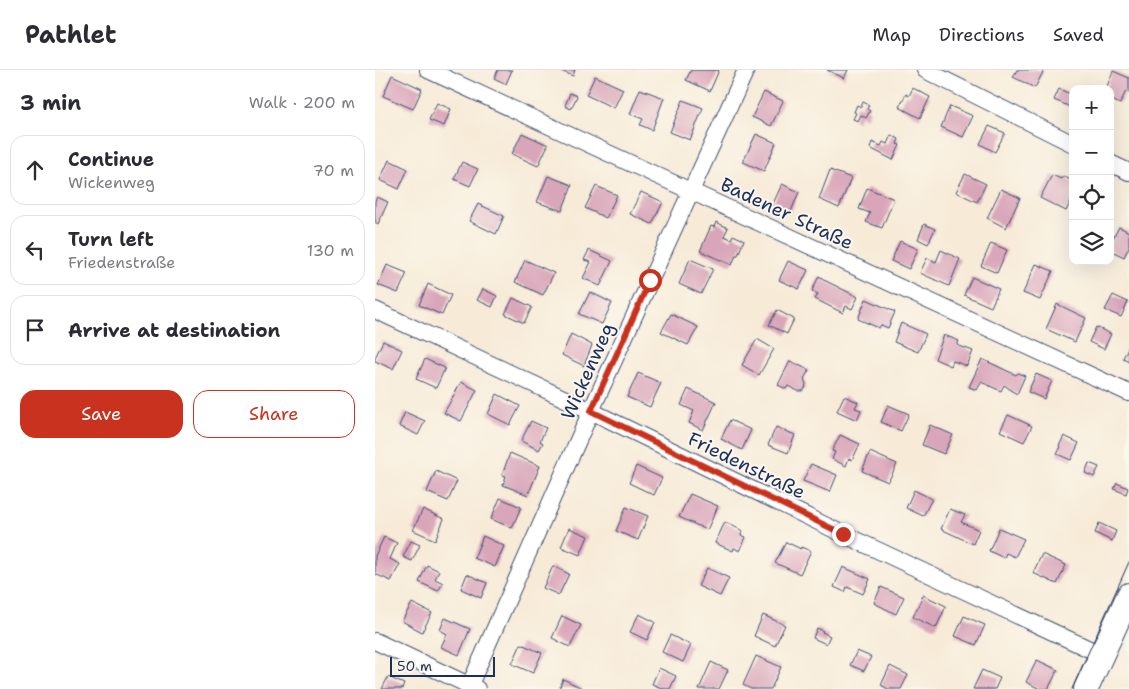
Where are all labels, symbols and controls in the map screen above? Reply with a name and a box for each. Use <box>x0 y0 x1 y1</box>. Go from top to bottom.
text: Pathlet <box>25 19 116 51</box>
text: Map <box>873 23 911 47</box>
text: Directions <box>939 23 1025 47</box>
text: Saved <box>1053 23 1104 47</box>
map controls <box>1069 85 1114 265</box>
button: + <box>1069 85 1114 130</box>
text: 3 min <box>20 89 81 117</box>
text: Walk · 200 m <box>249 92 355 113</box>
button: − <box>1069 130 1114 175</box>
text: Continue <box>68 147 154 172</box>
icon: ahead <box>21 156 49 184</box>
text: 70 m <box>313 160 354 181</box>
text: Wickenweg <box>68 172 155 193</box>
street label: Badener Straße <box>716 172 857 255</box>
button: locate <box>1069 175 1114 220</box>
button: layers <box>1069 220 1114 265</box>
text: Turn left <box>68 227 154 252</box>
icon: left <box>21 236 49 264</box>
text: 130 m <box>307 240 354 261</box>
text: Friedenstraße <box>68 252 175 273</box>
route start <box>639 269 662 292</box>
icon: arrive <box>21 316 49 344</box>
text: Arrive at destination <box>68 318 280 343</box>
street label: Wickenweg <box>555 319 620 423</box>
button: Save <box>20 390 183 438</box>
button: Share <box>193 390 355 438</box>
street label: Friedenstraße <box>684 426 810 505</box>
route end <box>832 523 855 546</box>
scale bar <box>390 654 495 677</box>
text: 50 m <box>397 657 432 675</box>

